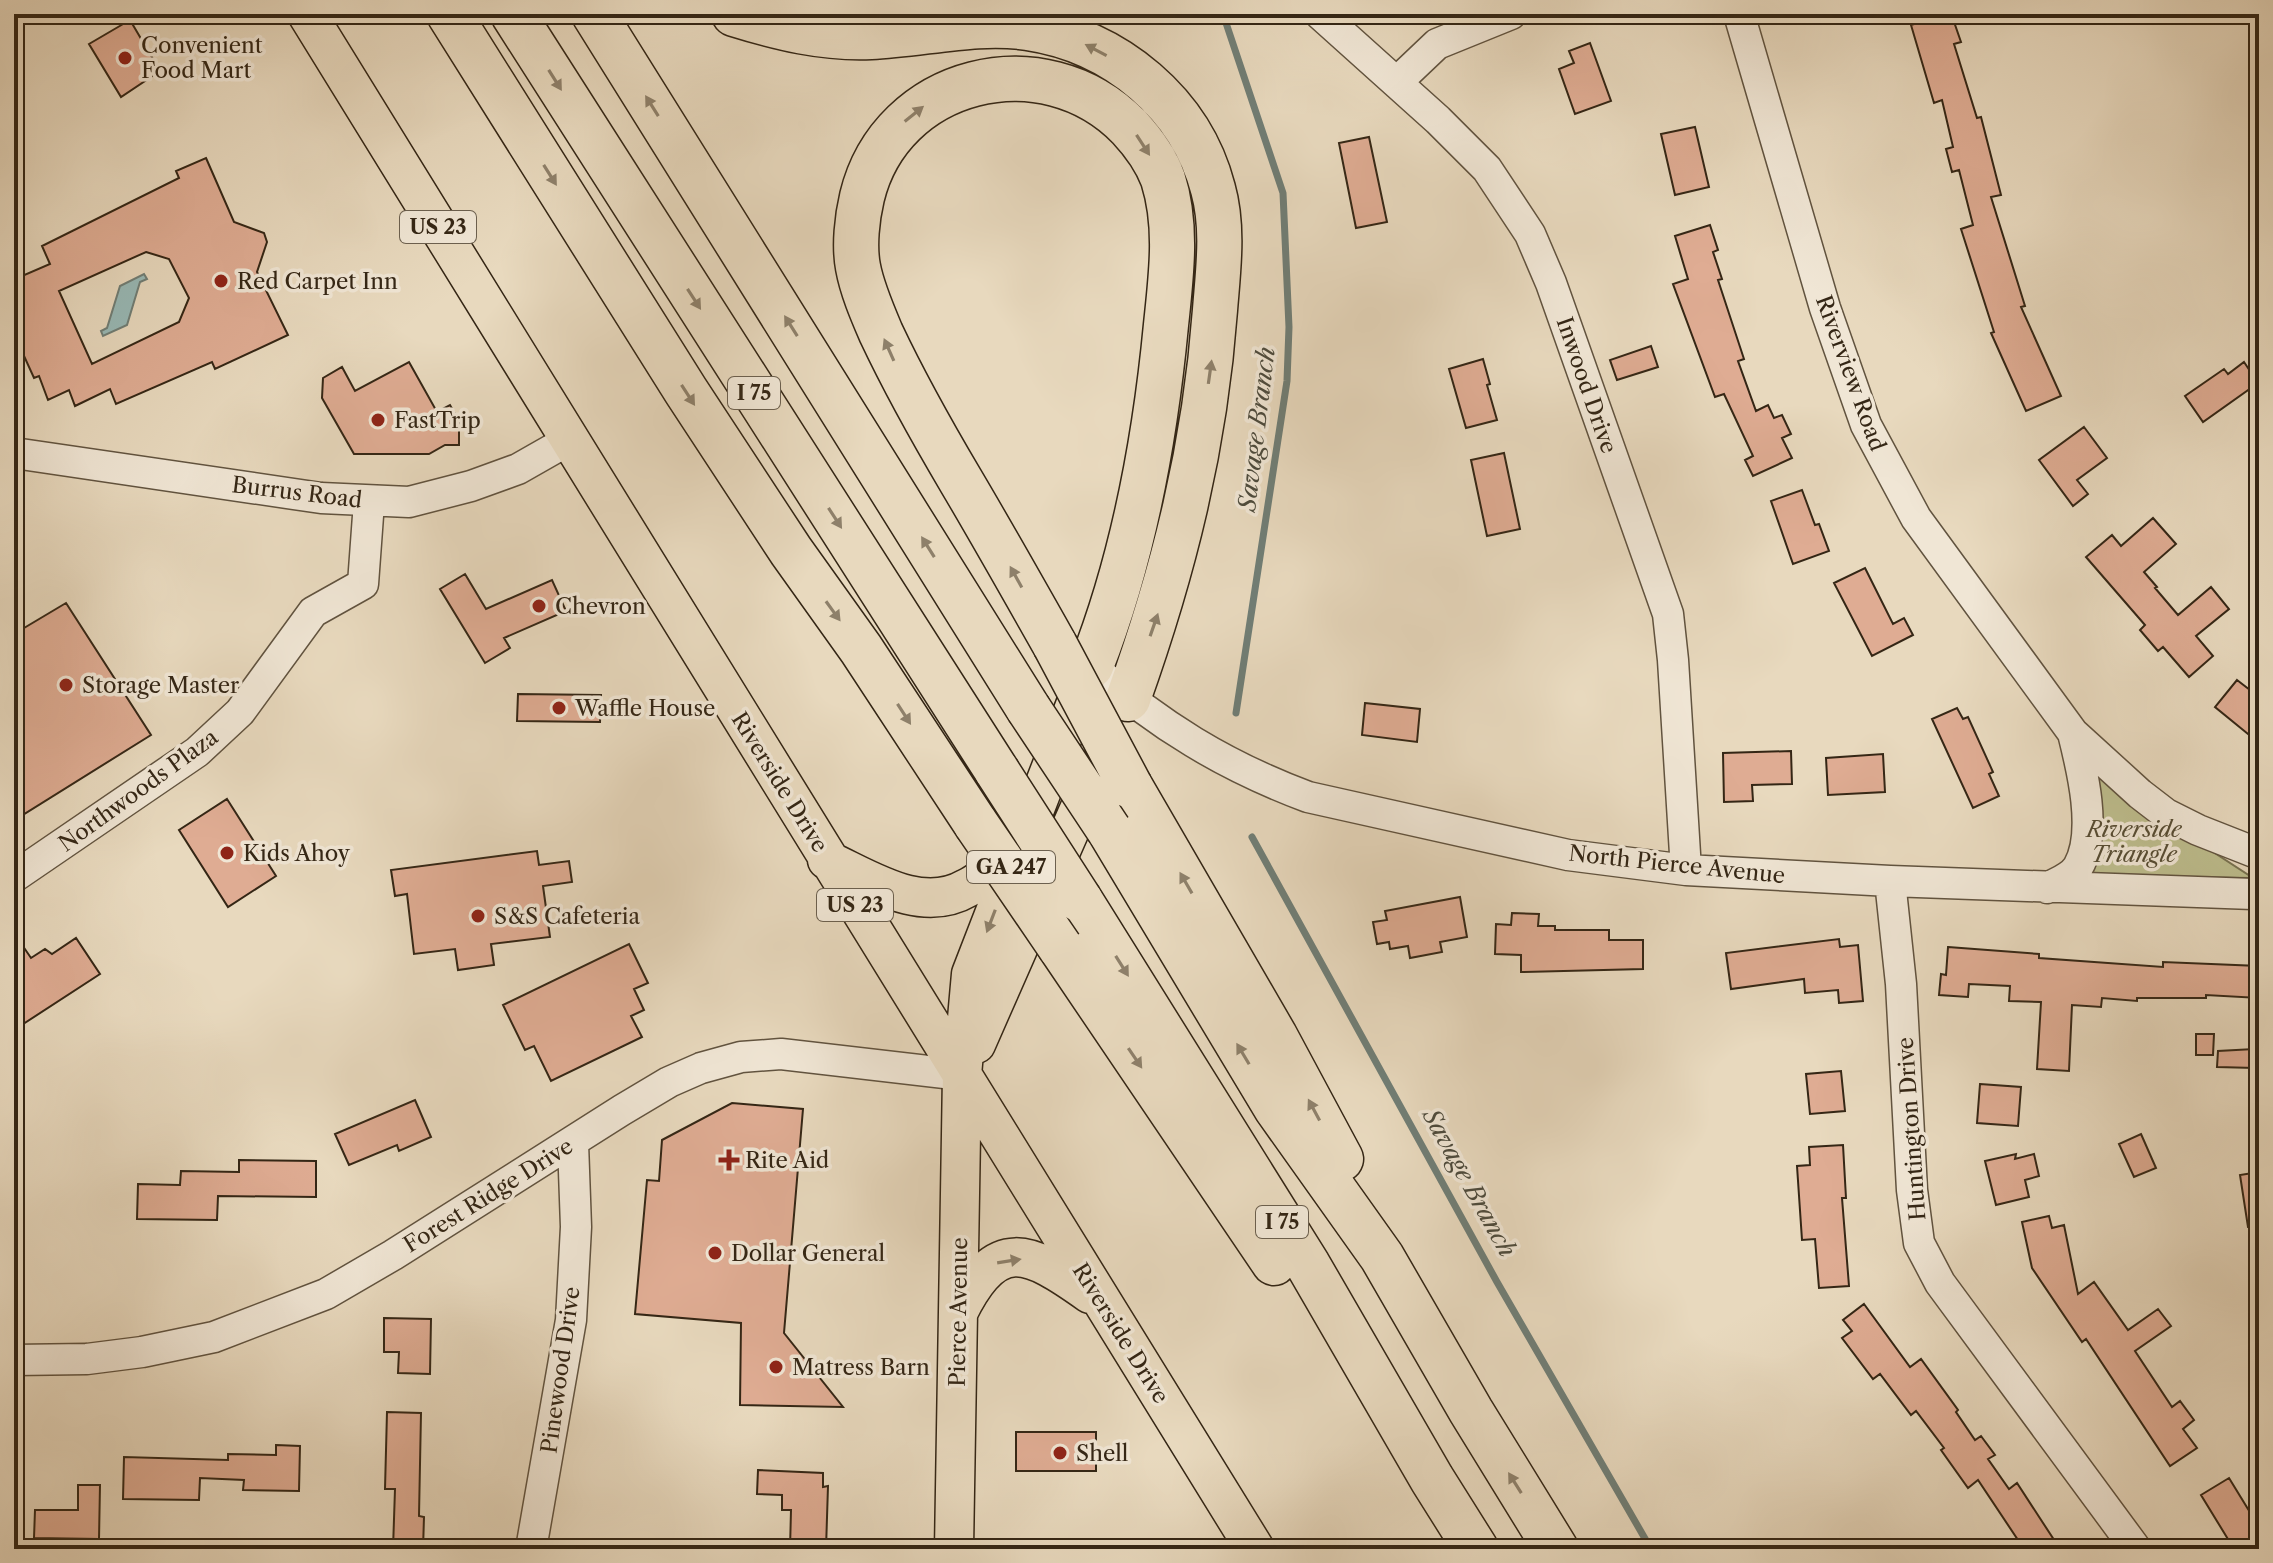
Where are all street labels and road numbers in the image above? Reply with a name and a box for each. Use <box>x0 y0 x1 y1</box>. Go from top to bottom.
road number: US 23 <box>400 211 476 243</box>
street label: Riverview Road <box>1810 292 1891 455</box>
street label: Inwood Drive <box>1551 313 1622 457</box>
road number: I 75 <box>728 377 780 409</box>
street label: Burrus Road <box>230 471 364 514</box>
street label: Riverside Drive <box>726 707 834 857</box>
street label: Northwoods Plaza <box>53 723 224 857</box>
street label: North Pierce Avenue <box>1567 840 1786 889</box>
road number: GA 247 <box>967 851 1055 883</box>
road number: US 23 <box>817 889 893 921</box>
street label: Huntington Drive <box>1892 1036 1931 1222</box>
street label: Forest Ridge Drive <box>399 1132 578 1258</box>
road number: I 75 <box>1256 1206 1308 1238</box>
street label: Pierce Avenue <box>944 1237 973 1387</box>
street label: Riverside Drive <box>1067 1258 1175 1408</box>
street label: Pinewood Drive <box>535 1285 586 1455</box>

